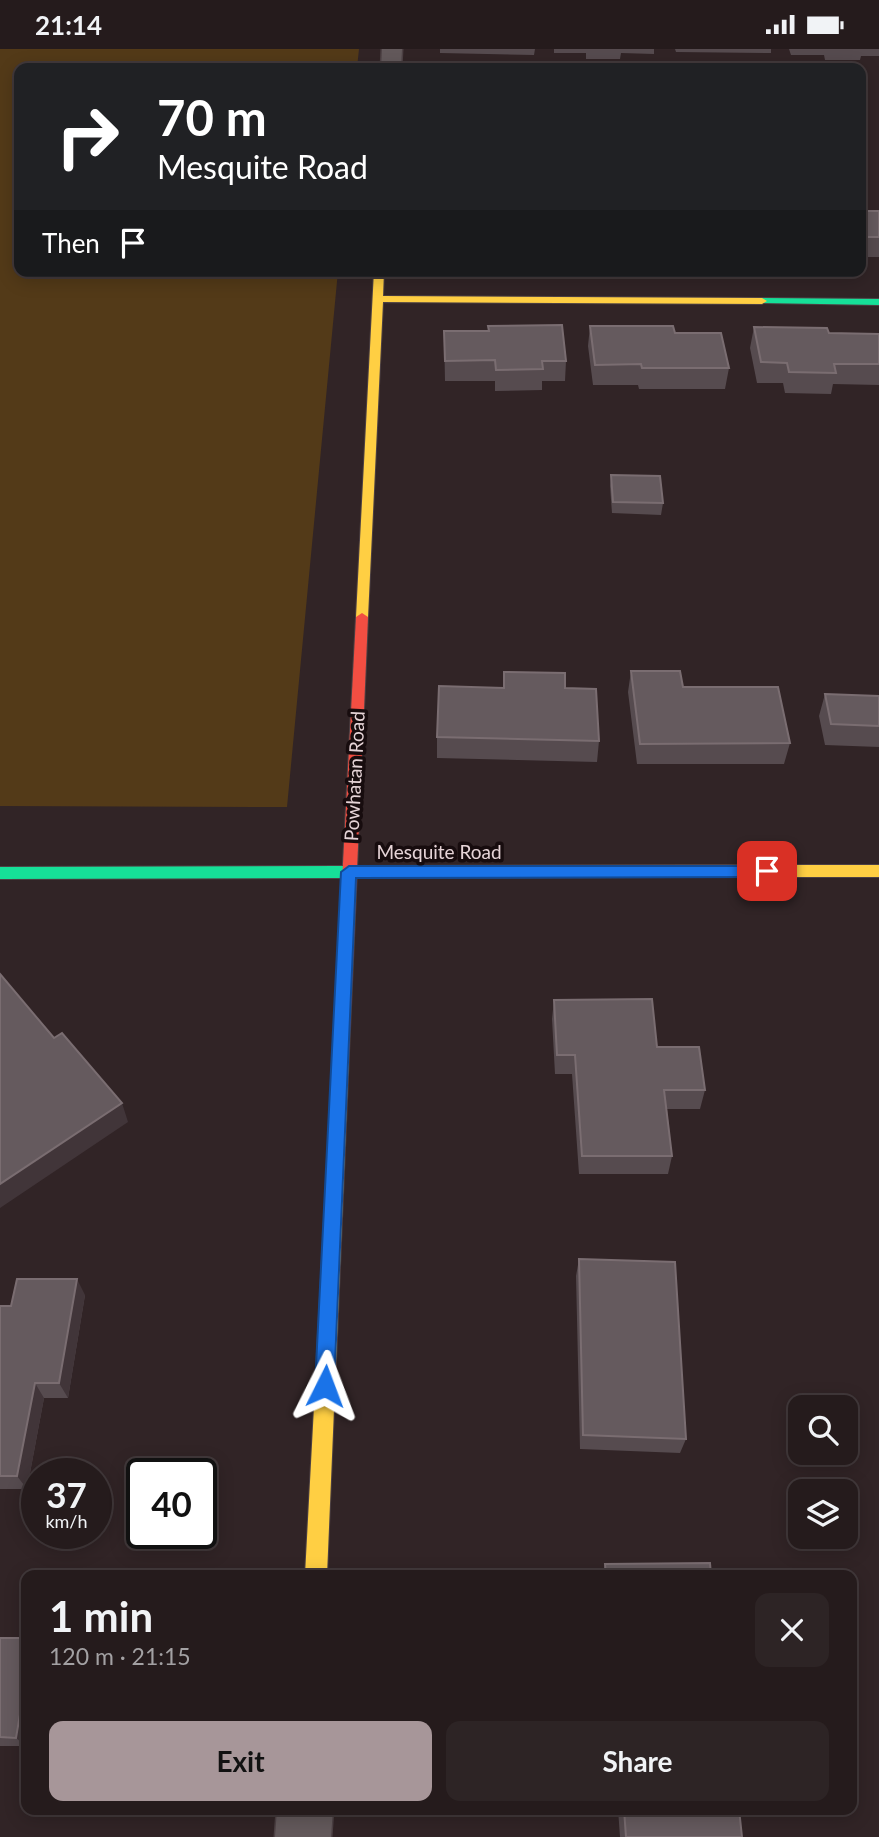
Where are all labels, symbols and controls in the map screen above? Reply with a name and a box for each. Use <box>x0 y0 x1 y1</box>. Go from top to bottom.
text: 21:14 <box>35 9 102 41</box>
text: 70 m <box>157 88 267 146</box>
icon: right <box>42 91 133 182</box>
text: Mesquite Road <box>157 147 368 186</box>
icon: arrive <box>114 224 152 262</box>
text: Then <box>42 227 100 259</box>
street label: Powhatan Road <box>339 710 369 842</box>
street label: Mesquite Road <box>376 840 502 863</box>
pin <box>737 841 797 901</box>
icon: arrive <box>748 852 786 890</box>
position arrow <box>288 1349 362 1423</box>
map controls <box>788 1395 858 1549</box>
button: search <box>788 1395 858 1465</box>
speed limit sign: 40 <box>126 1458 217 1549</box>
text: 37 <box>46 1473 87 1515</box>
button: layers <box>788 1479 858 1549</box>
text: km/h <box>45 1510 88 1532</box>
text: 1 min <box>49 1591 153 1641</box>
button: close <box>755 1593 829 1667</box>
text: 120 m · 21:15 <box>49 1642 191 1670</box>
button: Exit <box>49 1721 432 1801</box>
button: Share <box>446 1721 829 1801</box>

